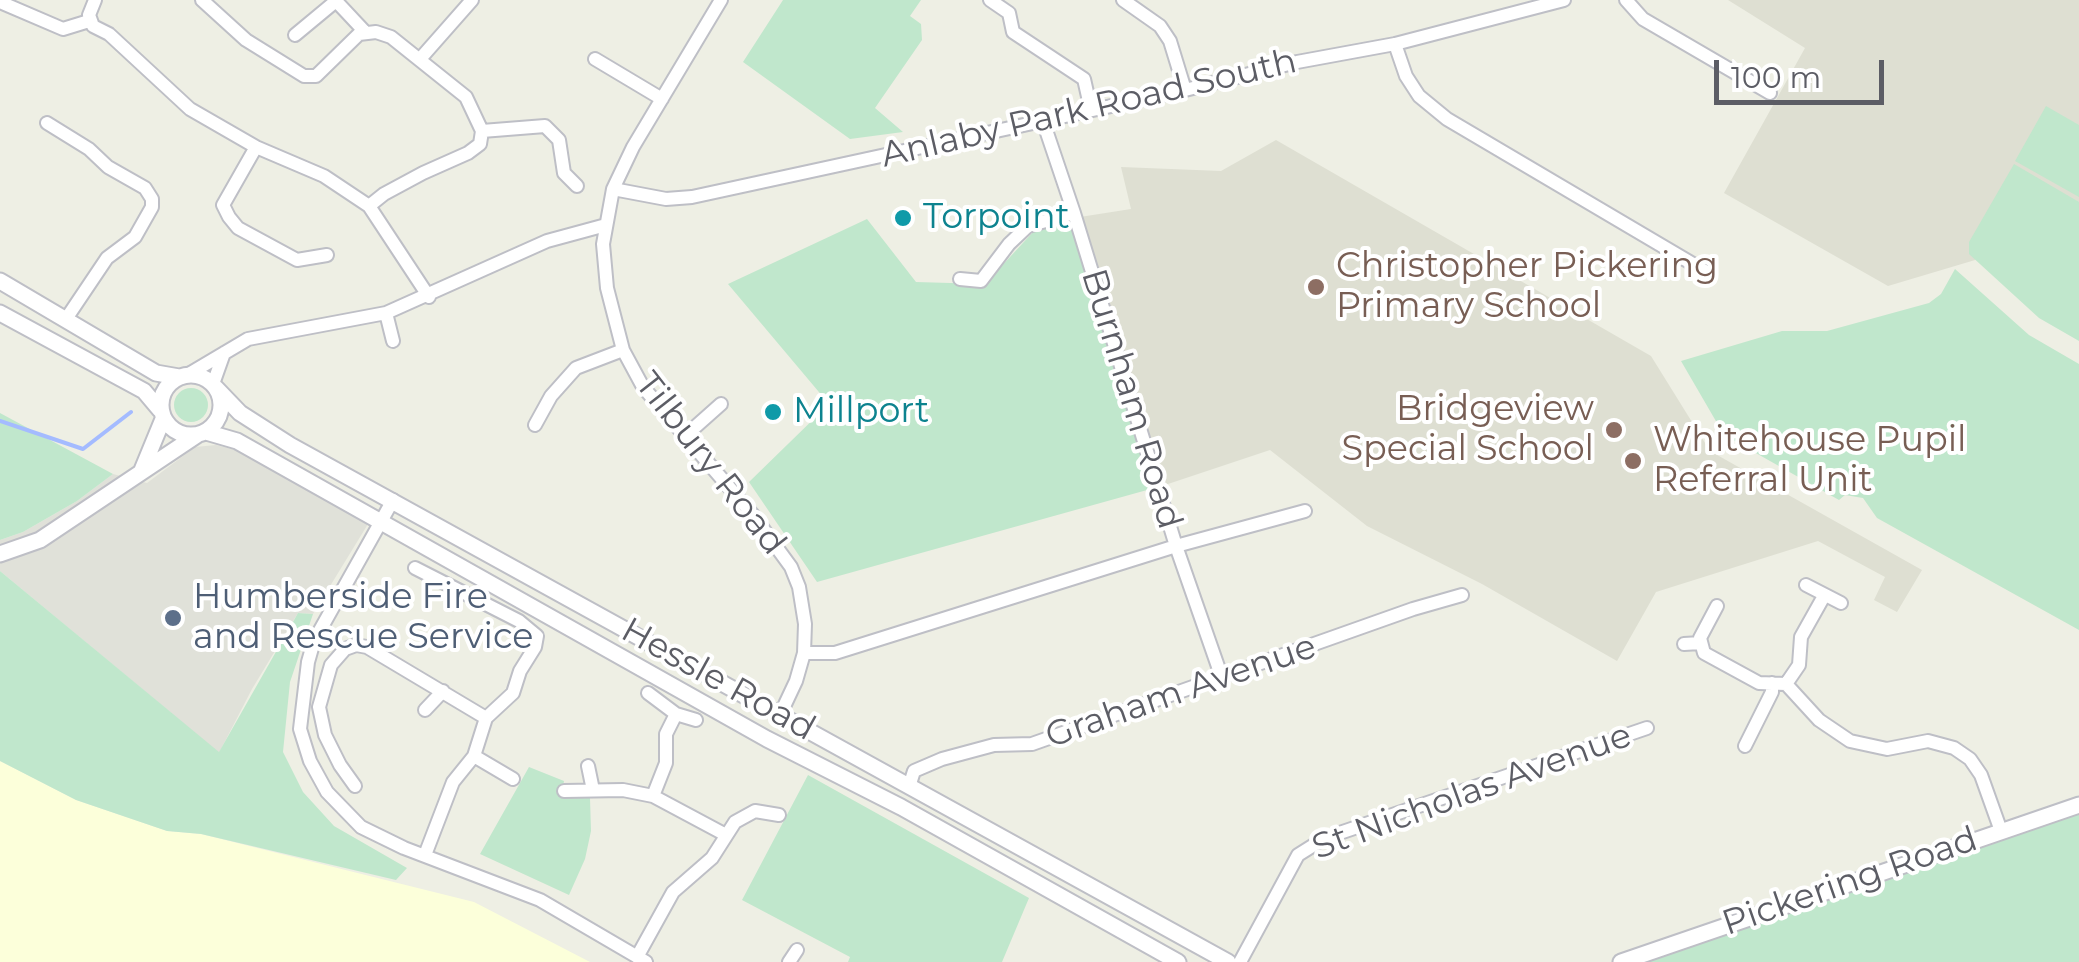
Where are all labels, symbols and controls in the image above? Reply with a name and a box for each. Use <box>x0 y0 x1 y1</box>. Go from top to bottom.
scale bar <box>1719 40 1889 102</box>
street label: Anlaby Park Road South <box>877 41 1301 177</box>
text: 100 m <box>1731 59 1821 96</box>
place label: Torpoint <box>923 197 1070 239</box>
marker: Torpoint <box>892 207 914 229</box>
place label: Christopher Pickering Primary School <box>1336 246 1718 328</box>
street label: Burnham Road <box>1072 264 1190 534</box>
marker: Christopher Pickering Primary School <box>1305 276 1327 298</box>
street label: Tilbury Road <box>626 365 794 563</box>
place label: Bridgeview Special School <box>1342 389 1594 471</box>
place label: Millport <box>793 391 929 433</box>
marker: Millport <box>762 401 784 423</box>
marker: Bridgeview Special School <box>1603 419 1625 441</box>
place label: Whitehouse Pupil Referral Unit <box>1653 420 1966 502</box>
marker: Whitehouse Pupil Referral Unit <box>1622 450 1644 472</box>
place label: Humberside Fire and Rescue Service <box>193 577 533 659</box>
marker: Humberside Fire and Rescue Service <box>162 607 184 629</box>
street label: Hessle Road <box>614 610 822 750</box>
street label: Graham Avenue <box>1040 626 1322 758</box>
street label: St Nicholas Avenue <box>1307 715 1637 869</box>
street label: Pickering Road <box>1717 819 1983 945</box>

